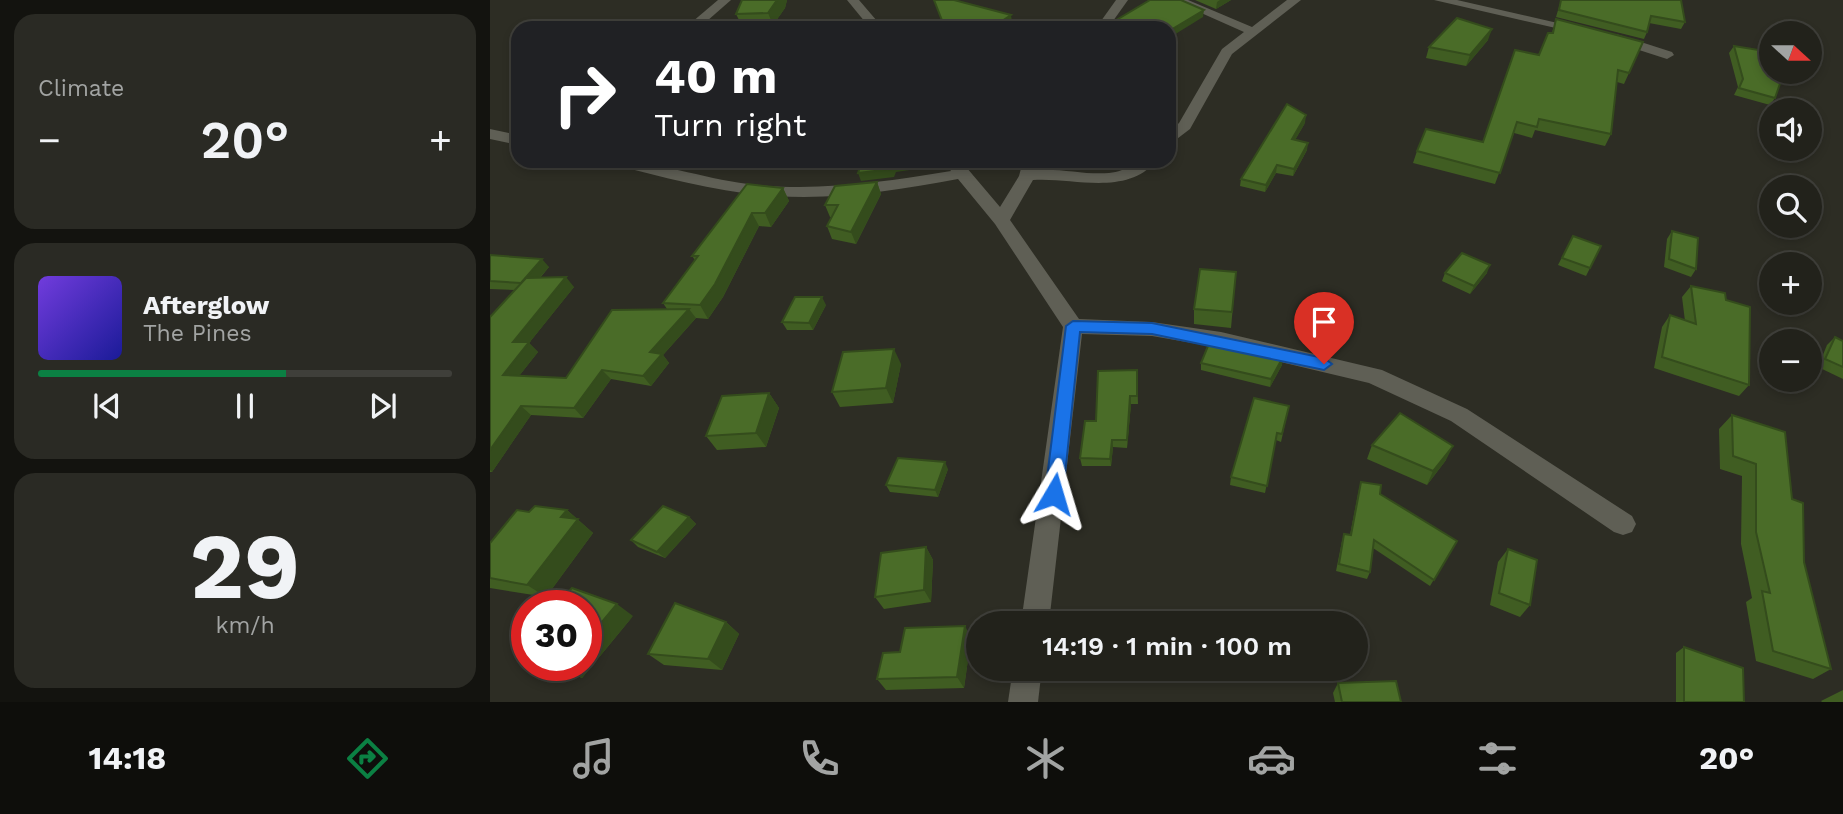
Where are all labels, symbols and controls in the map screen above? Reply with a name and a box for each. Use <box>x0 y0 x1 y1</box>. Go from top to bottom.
north arrow <box>1759 21 1822 84</box>
map controls <box>1759 21 1822 392</box>
text: 40 m <box>654 47 777 105</box>
icon: right <box>539 49 630 140</box>
text: Climate <box>38 75 124 102</box>
button: sound <box>1759 98 1822 161</box>
text: Turn right <box>654 106 806 144</box>
text: 20° <box>201 110 289 171</box>
text: − <box>38 118 61 162</box>
text: + <box>429 118 452 162</box>
button: search <box>1759 175 1822 238</box>
button: + <box>1759 252 1822 315</box>
text: Afterglow <box>143 290 269 320</box>
pin <box>1294 292 1354 364</box>
icon: arrive <box>1305 303 1343 341</box>
text: The Pines <box>143 320 252 347</box>
button: − <box>1759 329 1822 392</box>
icon: previous <box>88 387 126 425</box>
icon: pause <box>226 387 264 425</box>
icon: next <box>364 387 402 425</box>
position arrow <box>1017 457 1091 531</box>
text: 29 <box>190 513 300 620</box>
speed limit sign: 30 <box>511 590 602 681</box>
text: km/h <box>215 612 275 639</box>
text: 14:19 · 1 min · 100 m <box>1042 631 1292 661</box>
icon: directions <box>343 734 392 783</box>
icon: music <box>569 734 618 783</box>
icon: phone <box>795 734 844 783</box>
icon: climate <box>1021 734 1070 783</box>
icon: car <box>1247 734 1296 783</box>
icon: filters <box>1473 734 1522 783</box>
text: 14:18 <box>88 739 166 777</box>
text: 20° <box>1699 739 1754 777</box>

